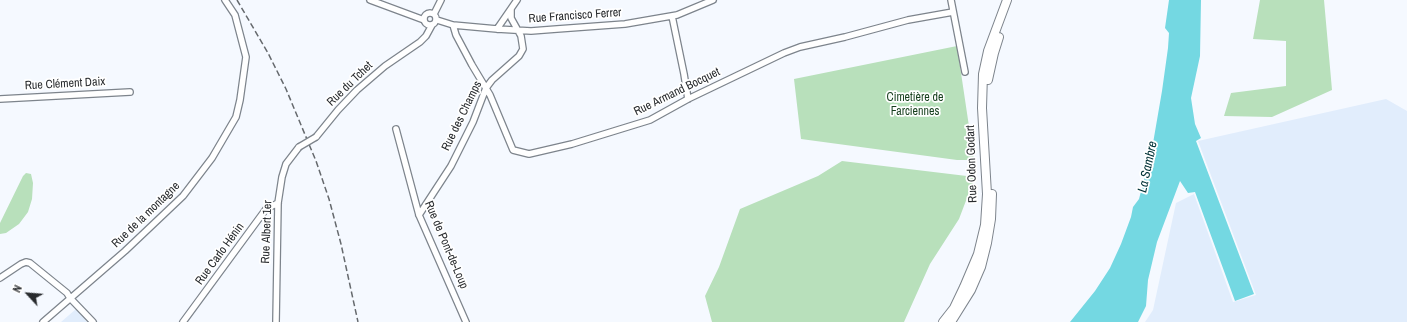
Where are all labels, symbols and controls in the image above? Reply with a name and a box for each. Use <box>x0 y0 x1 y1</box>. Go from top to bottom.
street label: Rue Francisco Ferrer <box>528 6 622 26</box>
street label: Rue du Tchet <box>324 59 376 109</box>
street label: Rue Armand Bocquet <box>632 65 722 119</box>
street label: Rue Clément Daix <box>24 75 106 93</box>
street label: Rue des Champs <box>439 79 485 153</box>
park label: Cimetière de Farciennes <box>887 91 943 119</box>
street label: Rue Odon Godart <box>963 125 981 203</box>
water label: La Sambre <box>1135 140 1161 194</box>
street label: Rue de la montagne <box>109 179 183 251</box>
street label: Rue de Pont-de-Loup <box>421 199 471 291</box>
street label: Rue Albert 1er <box>259 200 275 264</box>
street label: Rue Carlo Hénin <box>193 220 247 288</box>
north arrow <box>8 274 48 314</box>
text: N <box>9 283 25 295</box>

